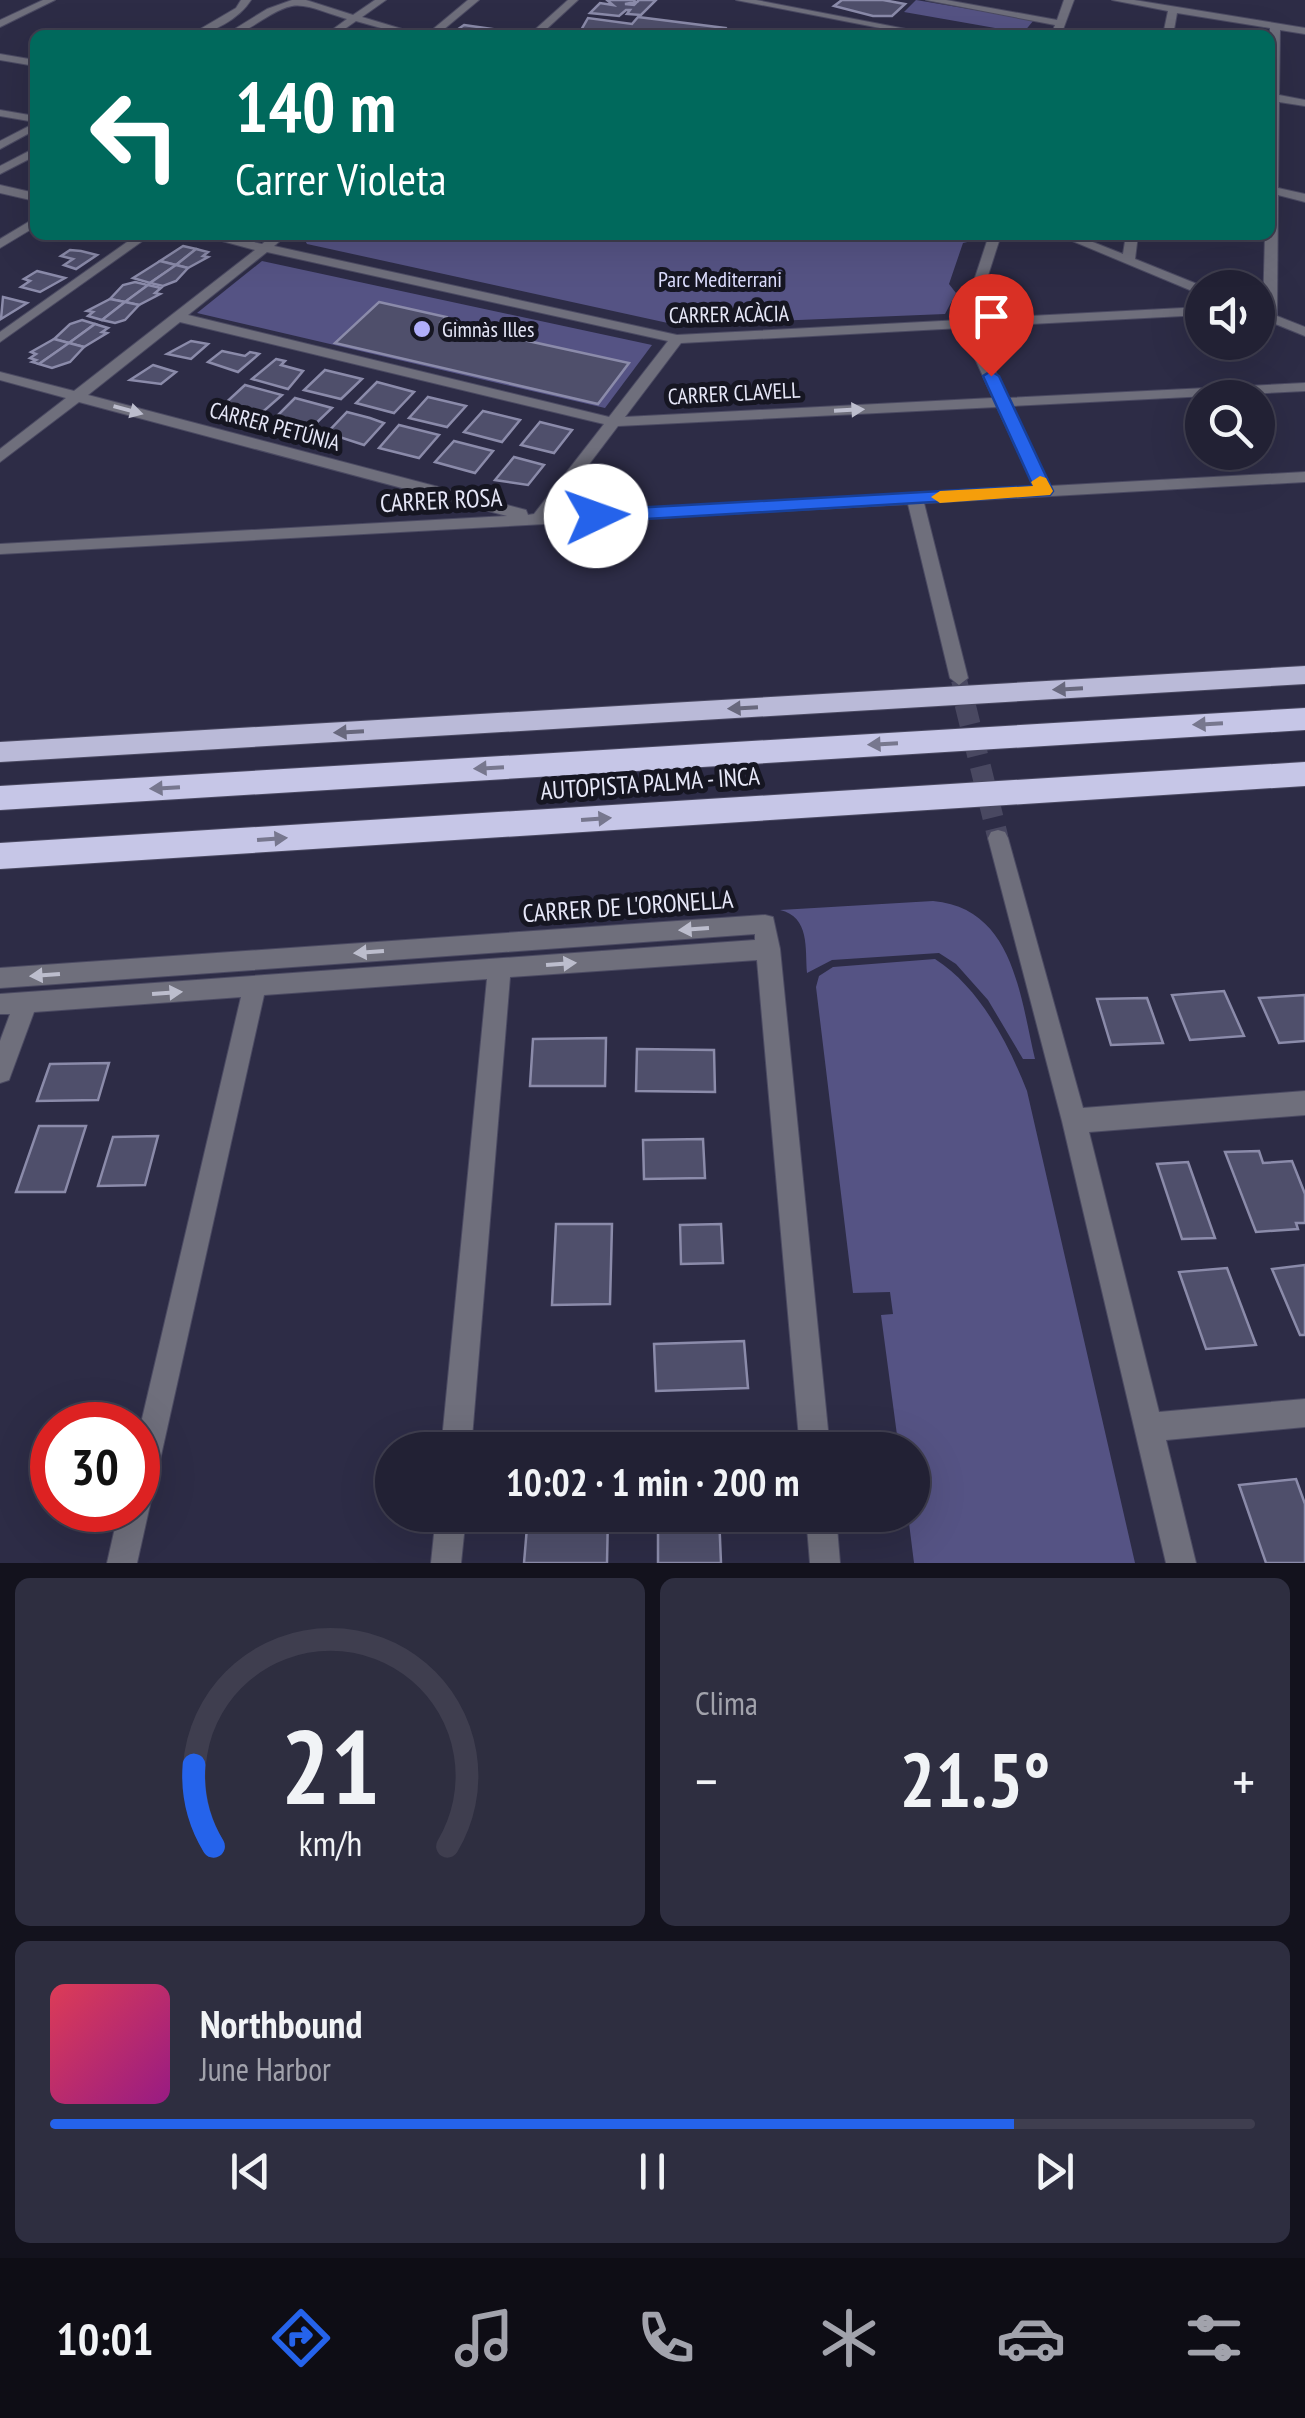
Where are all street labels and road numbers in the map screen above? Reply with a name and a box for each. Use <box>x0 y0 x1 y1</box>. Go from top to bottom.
street label: CARRER ACÀCIA <box>669 299 790 329</box>
street label: CARRER CLAVELL <box>667 376 801 410</box>
street label: CARRER PETÚNIA <box>207 395 344 457</box>
street label: CARRER ROSA <box>379 481 503 519</box>
street label: AUTOPISTA PALMA - INCA <box>539 759 761 807</box>
street label: CARRER DE L'ORONELLA <box>522 883 735 929</box>

